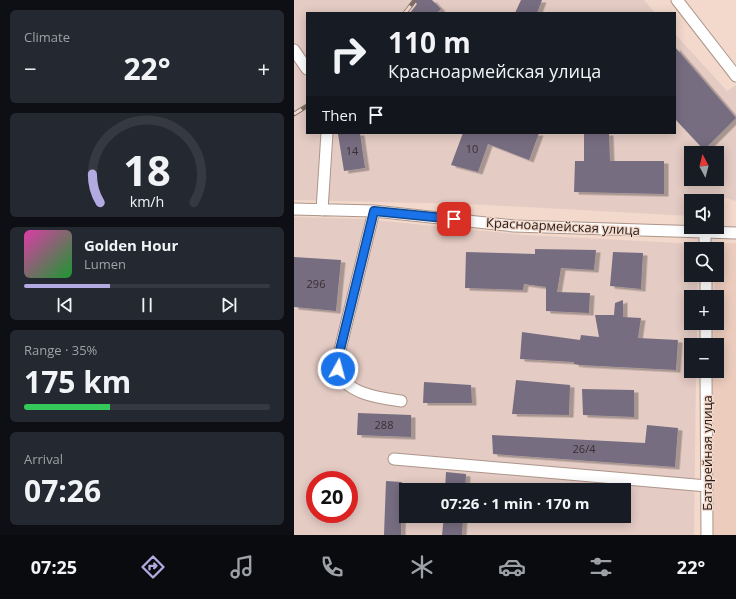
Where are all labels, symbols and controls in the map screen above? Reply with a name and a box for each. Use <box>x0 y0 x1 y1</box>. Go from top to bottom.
text: 110 m <box>388 23 471 61</box>
text: Climate <box>24 28 70 46</box>
icon: right <box>322 28 374 80</box>
text: 22° <box>123 48 171 89</box>
text: − <box>24 53 37 83</box>
text: + <box>257 53 270 83</box>
text: Красноармейская улица <box>388 59 601 83</box>
icon: arrive <box>365 104 387 126</box>
text: Then <box>322 105 357 125</box>
house number: 10 <box>466 141 478 156</box>
text: 18 <box>123 142 171 198</box>
house number: 14 <box>346 143 359 158</box>
north arrow <box>684 146 724 186</box>
map controls <box>684 146 724 378</box>
text: km/h <box>130 191 164 210</box>
button: sound <box>684 194 724 234</box>
pin <box>437 202 471 236</box>
icon: arrive <box>443 208 465 230</box>
street label: Красноармейская улица <box>486 213 640 239</box>
text: Golden Hour <box>84 235 178 255</box>
button: search <box>684 242 724 282</box>
text: Lumen <box>84 255 126 273</box>
house number: 296 <box>307 276 325 291</box>
button: + <box>684 290 724 330</box>
icon: previous <box>54 294 76 316</box>
icon: pause <box>136 294 158 316</box>
icon: next <box>218 294 240 316</box>
button: − <box>684 338 724 378</box>
text: Range · 35% <box>24 341 97 359</box>
position arrow <box>317 348 359 390</box>
text: 175 km <box>24 361 131 402</box>
street label: Батарейная улица <box>698 395 716 511</box>
house number: 288 <box>375 417 393 432</box>
house number: 26/4 <box>573 441 596 456</box>
text: Arrival <box>24 450 63 468</box>
text: 07:26 <box>24 470 101 511</box>
speed limit sign: 20 <box>306 471 358 523</box>
text: 07:26 · 1 min · 170 m <box>441 493 589 513</box>
icon: directions <box>139 553 167 581</box>
icon: music <box>228 553 256 581</box>
icon: phone <box>318 553 346 581</box>
icon: climate <box>408 553 436 581</box>
icon: car <box>498 553 526 581</box>
icon: filters <box>587 553 615 581</box>
text: 07:25 <box>31 555 77 579</box>
text: 22° <box>677 555 705 579</box>

